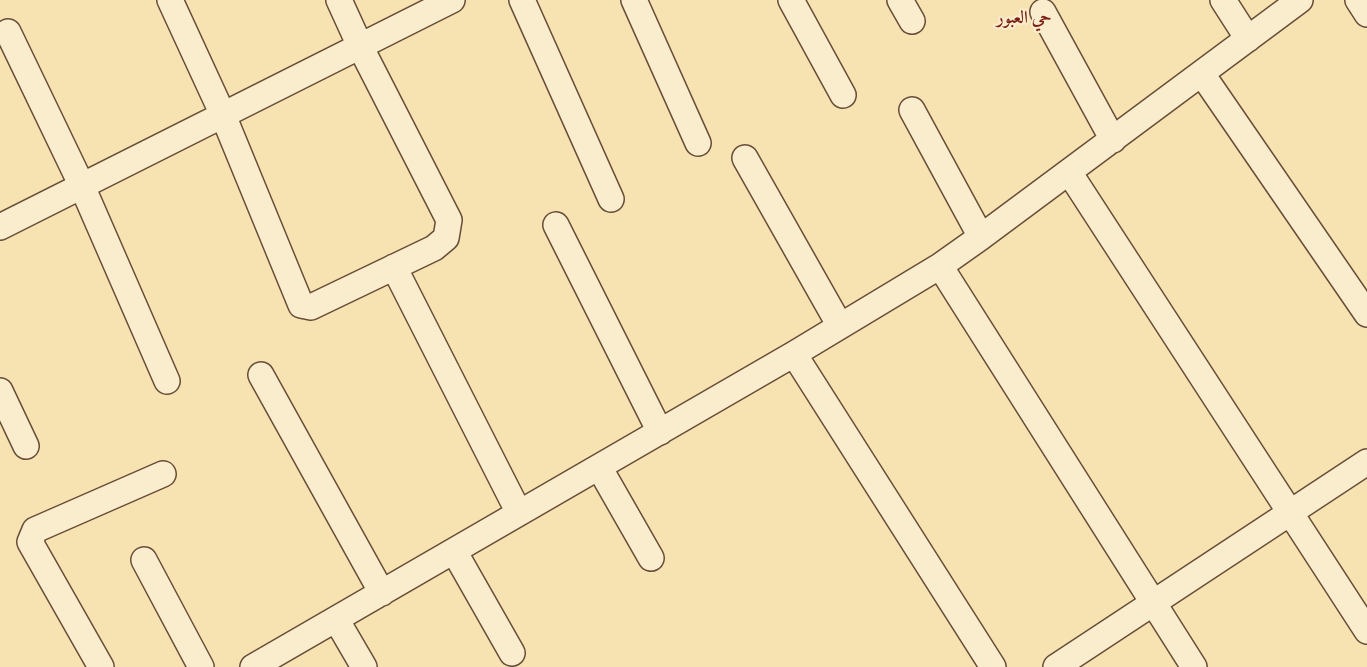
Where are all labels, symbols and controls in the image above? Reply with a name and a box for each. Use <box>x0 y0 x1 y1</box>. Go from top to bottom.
district label: حي العبور <box>997 8 1051 30</box>

